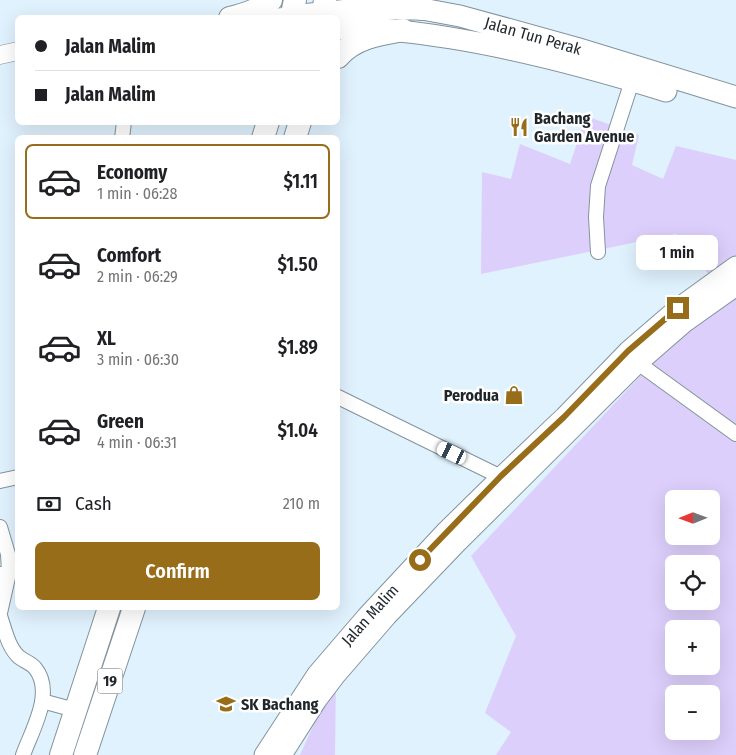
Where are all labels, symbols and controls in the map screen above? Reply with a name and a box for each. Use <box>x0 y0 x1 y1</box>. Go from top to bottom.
street label: Jalan Tun Perak <box>482 13 584 59</box>
text: Jalan Malim <box>65 35 156 58</box>
text: Jalan Malim <box>65 83 156 106</box>
place label: Bachang Garden Avenue <box>534 109 634 146</box>
restaurant icon: Bachang Garden Avenue <box>508 116 530 138</box>
icon: car <box>37 159 82 204</box>
text: Economy <box>97 161 167 184</box>
text: $1.11 <box>283 170 318 193</box>
text: 1 min · 06:28 <box>97 184 177 203</box>
callout: 1 min <box>637 236 719 270</box>
icon: car <box>37 242 82 287</box>
text: 1 min <box>660 243 694 262</box>
text: Comfort <box>97 244 161 267</box>
text: $1.50 <box>277 253 318 276</box>
text: 2 min · 06:29 <box>97 267 178 286</box>
route end <box>667 297 689 319</box>
icon: car <box>37 325 82 370</box>
text: XL <box>97 327 116 350</box>
text: $1.89 <box>278 336 318 359</box>
text: 3 min · 06:30 <box>97 350 179 369</box>
shop icon: Perodua <box>503 384 525 406</box>
place label: Perodua <box>444 386 499 405</box>
icon: car <box>37 408 82 453</box>
text: Green <box>97 410 144 433</box>
text: $1.04 <box>277 419 318 442</box>
text: 4 min · 06:31 <box>97 433 177 452</box>
car <box>435 440 468 466</box>
icon: cash <box>35 490 63 518</box>
north arrow <box>665 490 720 545</box>
map controls <box>665 490 720 740</box>
text: Cash <box>75 492 112 515</box>
text: 210 m <box>283 494 320 513</box>
button: Confirm <box>35 542 320 600</box>
route start <box>409 549 431 571</box>
button: locate <box>665 555 720 610</box>
street label: Jalan Malim <box>338 580 402 650</box>
button: + <box>665 620 720 675</box>
road number: 19 <box>98 668 122 694</box>
button: − <box>665 685 720 740</box>
school or university icon: SK Bachang <box>215 693 237 715</box>
place label: SK Bachang <box>241 695 319 714</box>

